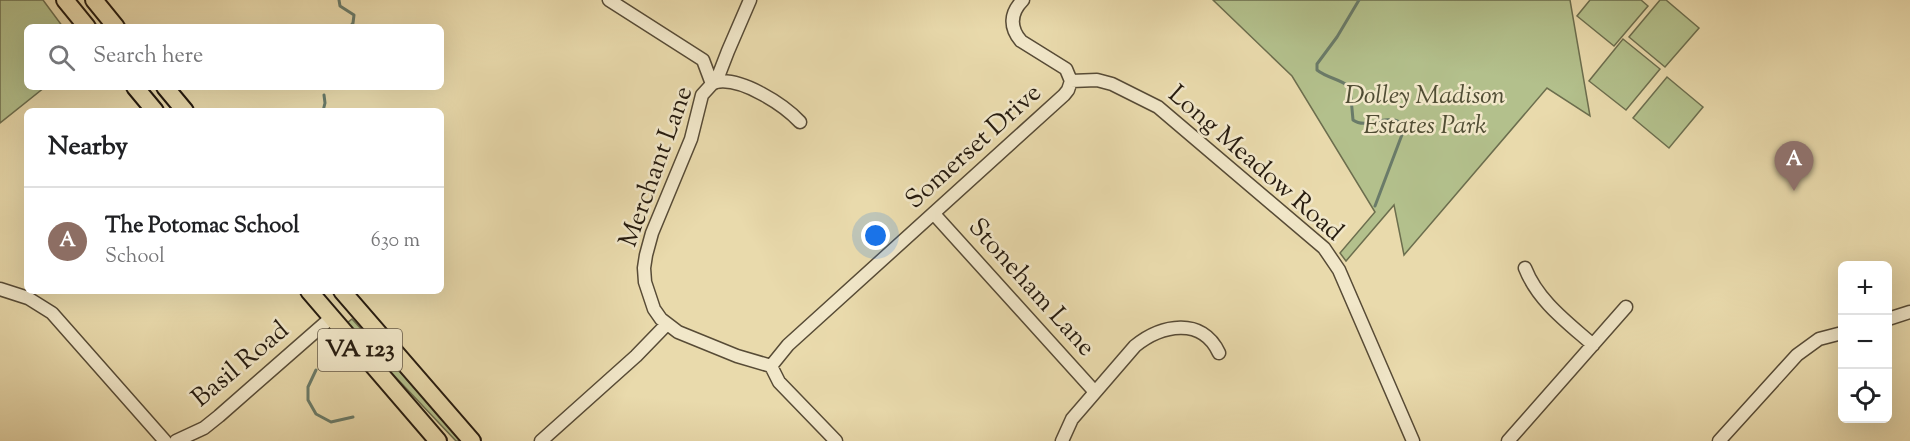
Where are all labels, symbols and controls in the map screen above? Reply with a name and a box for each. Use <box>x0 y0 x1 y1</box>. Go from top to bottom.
search box <box>24 24 444 90</box>
icon: search <box>45 41 78 74</box>
text: Search here <box>93 41 203 73</box>
street label: Somerset Drive <box>898 76 1050 218</box>
street label: Long Meadow Road <box>1159 77 1351 251</box>
park label: Dolley Madison Estates Park <box>1345 78 1506 145</box>
street label: Merchant Lane <box>611 81 703 253</box>
text: Nearby <box>48 129 128 166</box>
pin: A <box>1774 142 1814 191</box>
text: The Potomac School <box>105 211 299 243</box>
street label: Stoneham Lane <box>959 211 1103 365</box>
your location <box>861 221 890 250</box>
text: A <box>59 227 76 256</box>
text: 630 m <box>371 227 420 256</box>
text: School <box>105 243 165 272</box>
map controls <box>1838 261 1892 423</box>
button: + <box>1838 261 1892 315</box>
street label: Basil Road <box>184 313 298 417</box>
button: − <box>1838 315 1892 369</box>
road number: VA 123 <box>318 329 402 371</box>
button: locate <box>1838 369 1892 423</box>

